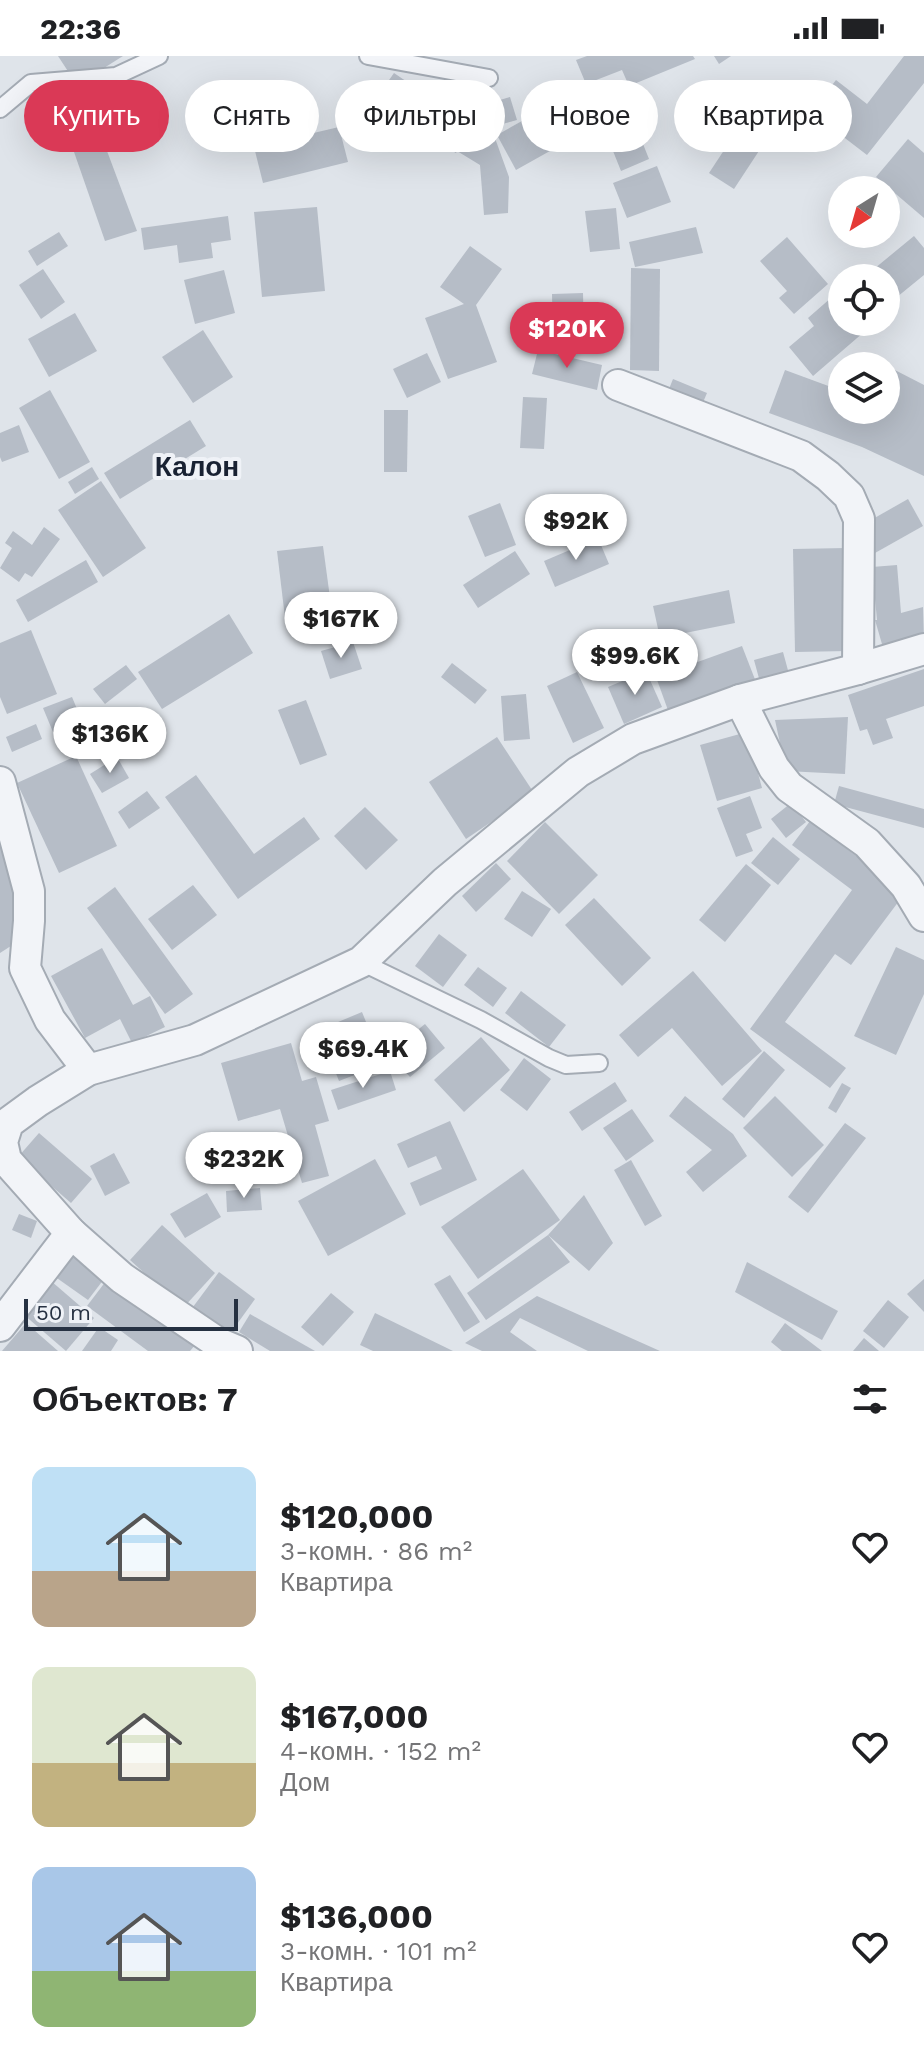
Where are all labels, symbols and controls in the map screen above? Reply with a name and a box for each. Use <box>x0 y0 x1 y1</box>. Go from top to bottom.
text: 22:36 <box>40 11 121 46</box>
chip: Купить <box>24 80 169 152</box>
chip: Снять <box>185 80 319 152</box>
chip: Фильтры <box>335 80 505 152</box>
chip: Новое <box>521 80 658 152</box>
chip: Квартира <box>674 80 852 152</box>
north arrow <box>828 176 900 248</box>
map controls <box>828 176 900 424</box>
button: locate <box>828 264 900 336</box>
pin: $120K <box>511 302 623 370</box>
text: $120K <box>528 313 606 343</box>
button: layers <box>828 352 900 424</box>
district label: Калон <box>155 450 239 483</box>
pin: $92K <box>529 494 623 562</box>
text: $92K <box>543 505 609 535</box>
pin: $167K <box>285 592 397 660</box>
text: $167K <box>302 603 380 633</box>
pin: $99.6K <box>570 629 700 697</box>
text: $99.6K <box>590 640 680 670</box>
pin: $136K <box>54 707 166 775</box>
text: $136K <box>71 718 149 748</box>
pin: $69.4K <box>298 1022 428 1090</box>
text: $69.4K <box>318 1033 408 1063</box>
pin: $232K <box>188 1132 300 1200</box>
text: $232K <box>203 1143 285 1173</box>
scale bar <box>24 1295 238 1331</box>
text: 50 m <box>36 1300 91 1325</box>
icon: filters <box>848 1377 892 1421</box>
text: Объектов: 7 <box>32 1379 238 1419</box>
text: $120,000 <box>280 1496 434 1536</box>
icon: home <box>96 1499 192 1595</box>
icon: heart <box>848 1525 892 1569</box>
text: 3-комн. · 86 m² <box>280 1536 472 1566</box>
text: Квартира <box>280 1567 392 1597</box>
text: $167,000 <box>280 1696 428 1736</box>
icon: home <box>96 1699 192 1795</box>
icon: heart <box>848 1725 892 1769</box>
text: 4-комн. · 152 m² <box>280 1736 481 1766</box>
text: Дом <box>280 1767 330 1797</box>
text: $136,000 <box>280 1896 433 1936</box>
icon: home <box>96 1899 192 1995</box>
icon: heart <box>848 1925 892 1969</box>
text: 3-комн. · 101 m² <box>280 1936 476 1966</box>
text: Квартира <box>280 1967 392 1997</box>

